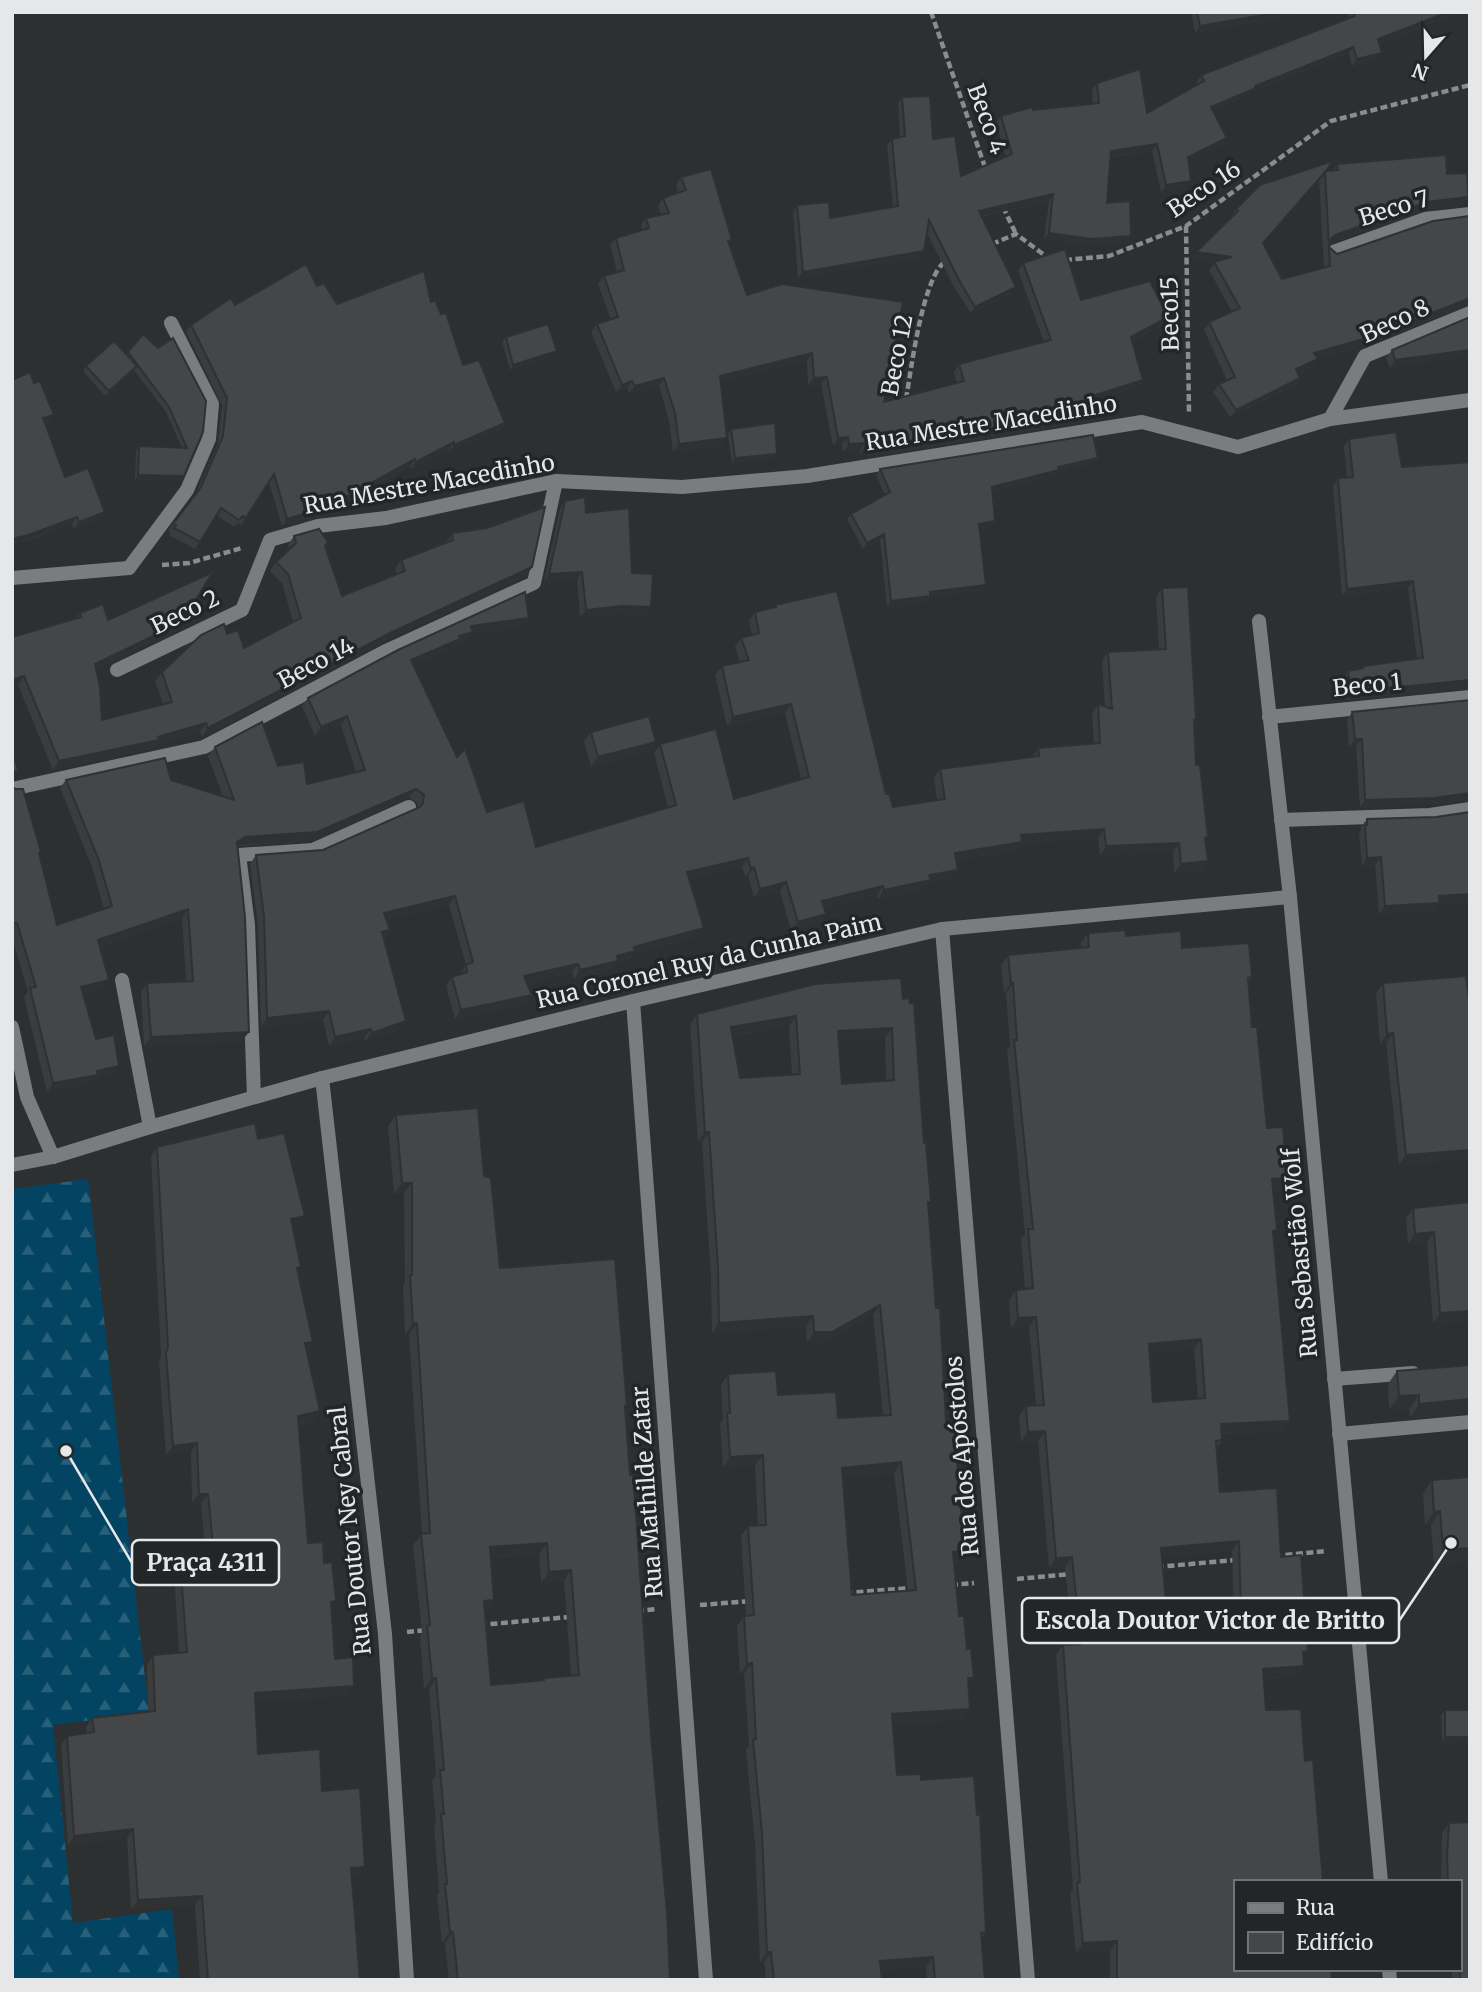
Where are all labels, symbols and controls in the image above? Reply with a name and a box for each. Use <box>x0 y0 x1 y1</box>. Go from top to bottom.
north arrow <box>1391 21 1461 91</box>
text: N <box>1409 58 1431 86</box>
street label: Beco 4 <box>961 80 1014 158</box>
street label: Beco 16 <box>1162 154 1246 224</box>
street label: Beco 7 <box>1355 183 1432 232</box>
street label: Beco15 <box>1154 276 1185 352</box>
street label: Beco 8 <box>1356 292 1434 349</box>
street label: Beco 12 <box>874 312 919 398</box>
street label: Rua Mestre Macedinho <box>863 388 1119 457</box>
street label: Rua Mestre Macedinho <box>301 447 557 520</box>
street label: Beco 2 <box>146 583 224 640</box>
street label: Beco 14 <box>273 631 359 695</box>
street label: Beco 1 <box>1331 666 1403 703</box>
street label: Rua Coronel Ruy da Cunha Paim <box>533 907 885 1014</box>
street label: Rua Sebastião Wolf <box>1276 1146 1323 1359</box>
street label: Rua dos Apóstolos <box>938 1355 985 1557</box>
street label: Rua Mathilde Zatar <box>625 1385 668 1599</box>
street label: Rua Doutor Ney Cabral <box>322 1405 377 1657</box>
callout: Praça 4311 <box>132 1540 279 1585</box>
text: Praça 4311 <box>146 1547 266 1578</box>
callout: Escola Doutor Victor de Britto <box>1022 1598 1399 1643</box>
text: Escola Doutor Victor de Britto <box>1035 1605 1385 1636</box>
legend <box>1234 1880 1461 1971</box>
text: Rua <box>1296 1894 1335 1921</box>
text: Edifício <box>1296 1929 1373 1956</box>

